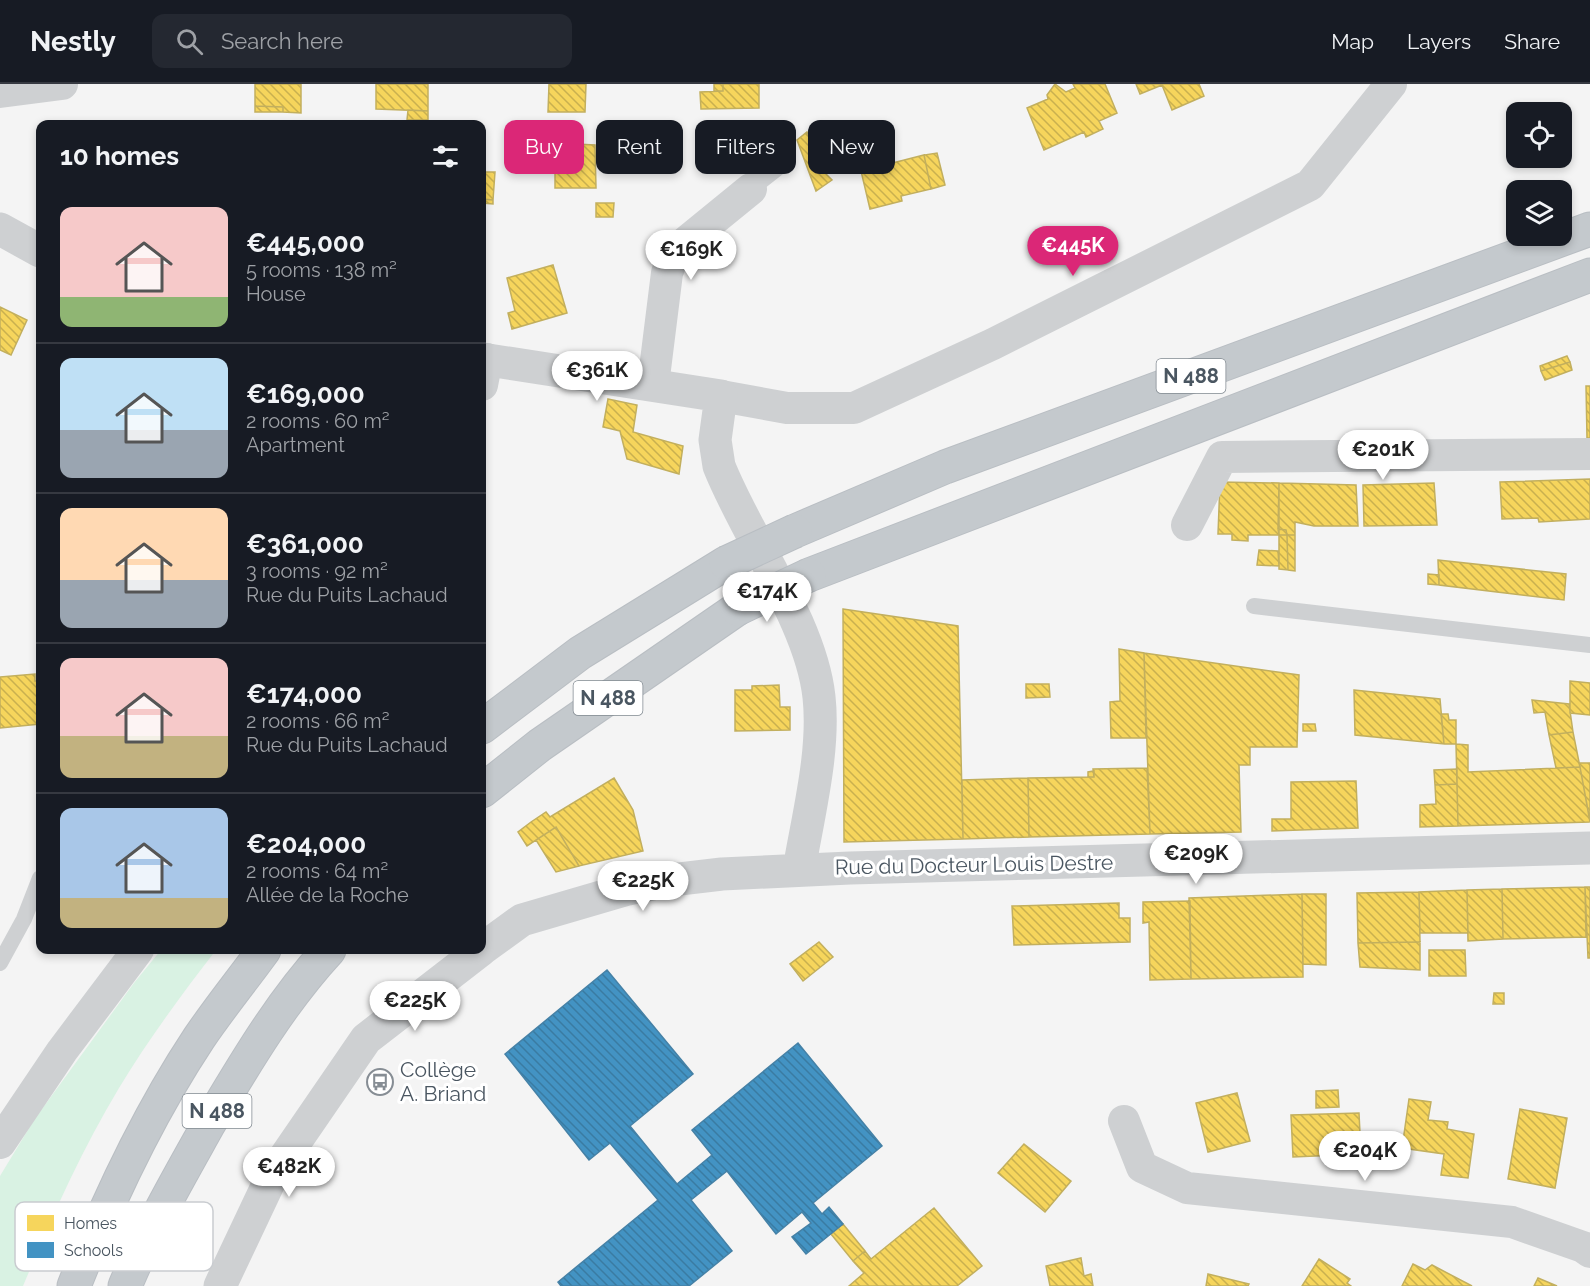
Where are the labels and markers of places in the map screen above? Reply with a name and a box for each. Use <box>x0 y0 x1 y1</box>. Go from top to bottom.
pin: €445K <box>1031 226 1115 277</box>
pin: €169K <box>649 230 733 281</box>
pin: €361K <box>555 351 639 402</box>
pin: €201K <box>1341 430 1425 481</box>
pin: €174K <box>725 572 809 623</box>
pin: €209K <box>1154 834 1238 885</box>
pin: €225K <box>601 861 685 912</box>
pin: €225K <box>373 981 457 1032</box>
place label: Collège A. Briand <box>400 1057 486 1106</box>
bus stop icon: Collège A. Briand <box>365 1067 395 1097</box>
pin: €204K <box>1323 1131 1407 1182</box>
pin: €482K <box>247 1147 331 1198</box>

